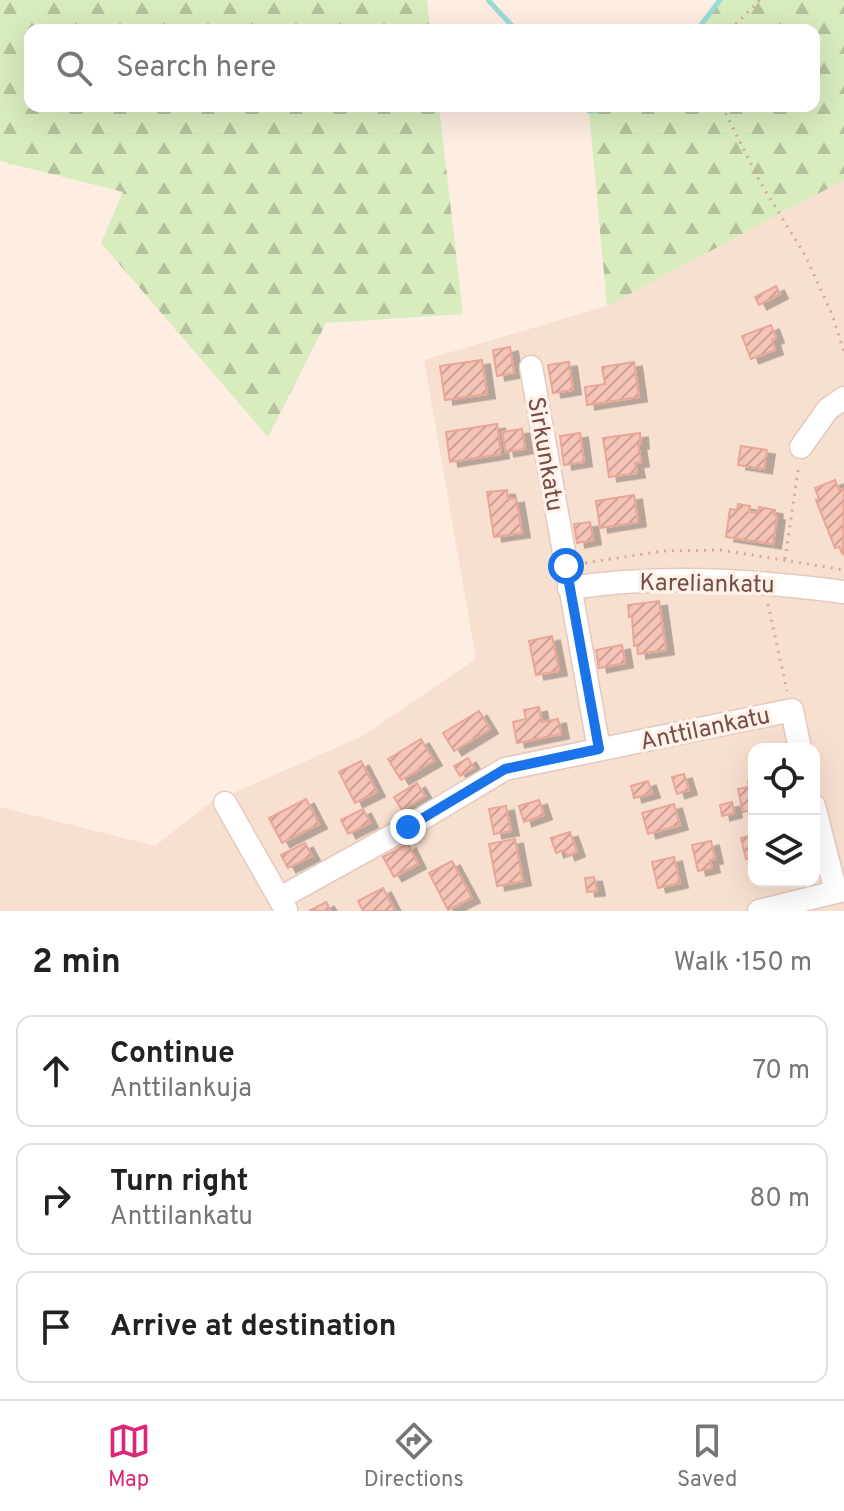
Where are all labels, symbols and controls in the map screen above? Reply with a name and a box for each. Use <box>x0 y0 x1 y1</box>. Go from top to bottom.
search box <box>24 24 820 112</box>
icon: search <box>52 46 96 90</box>
text: Search here <box>116 50 276 87</box>
street label: Sirkunkatu <box>519 395 569 514</box>
route start <box>548 548 584 584</box>
street label: Kareliankatu <box>639 569 775 601</box>
street label: Anttilankatu <box>638 702 773 758</box>
map controls <box>748 743 820 887</box>
button: locate <box>748 743 820 815</box>
route end <box>390 809 426 845</box>
button: layers <box>748 815 820 887</box>
text: 2 min <box>32 942 121 985</box>
text: Walk · 150 m <box>674 947 812 980</box>
text: Continue <box>110 1036 235 1073</box>
icon: ahead <box>34 1049 78 1093</box>
text: 70 m <box>752 1055 810 1088</box>
text: Anttilankuja <box>110 1073 252 1106</box>
text: Turn right <box>110 1164 248 1201</box>
icon: right <box>34 1177 78 1221</box>
text: 80 m <box>750 1183 810 1216</box>
text: Anttilankatu <box>110 1201 253 1234</box>
icon: arrive <box>34 1305 78 1349</box>
text: Arrive at destination <box>110 1309 396 1346</box>
tab: Map <box>107 1419 151 1494</box>
tab: Directions <box>364 1419 464 1494</box>
tab: Saved <box>677 1419 737 1494</box>

